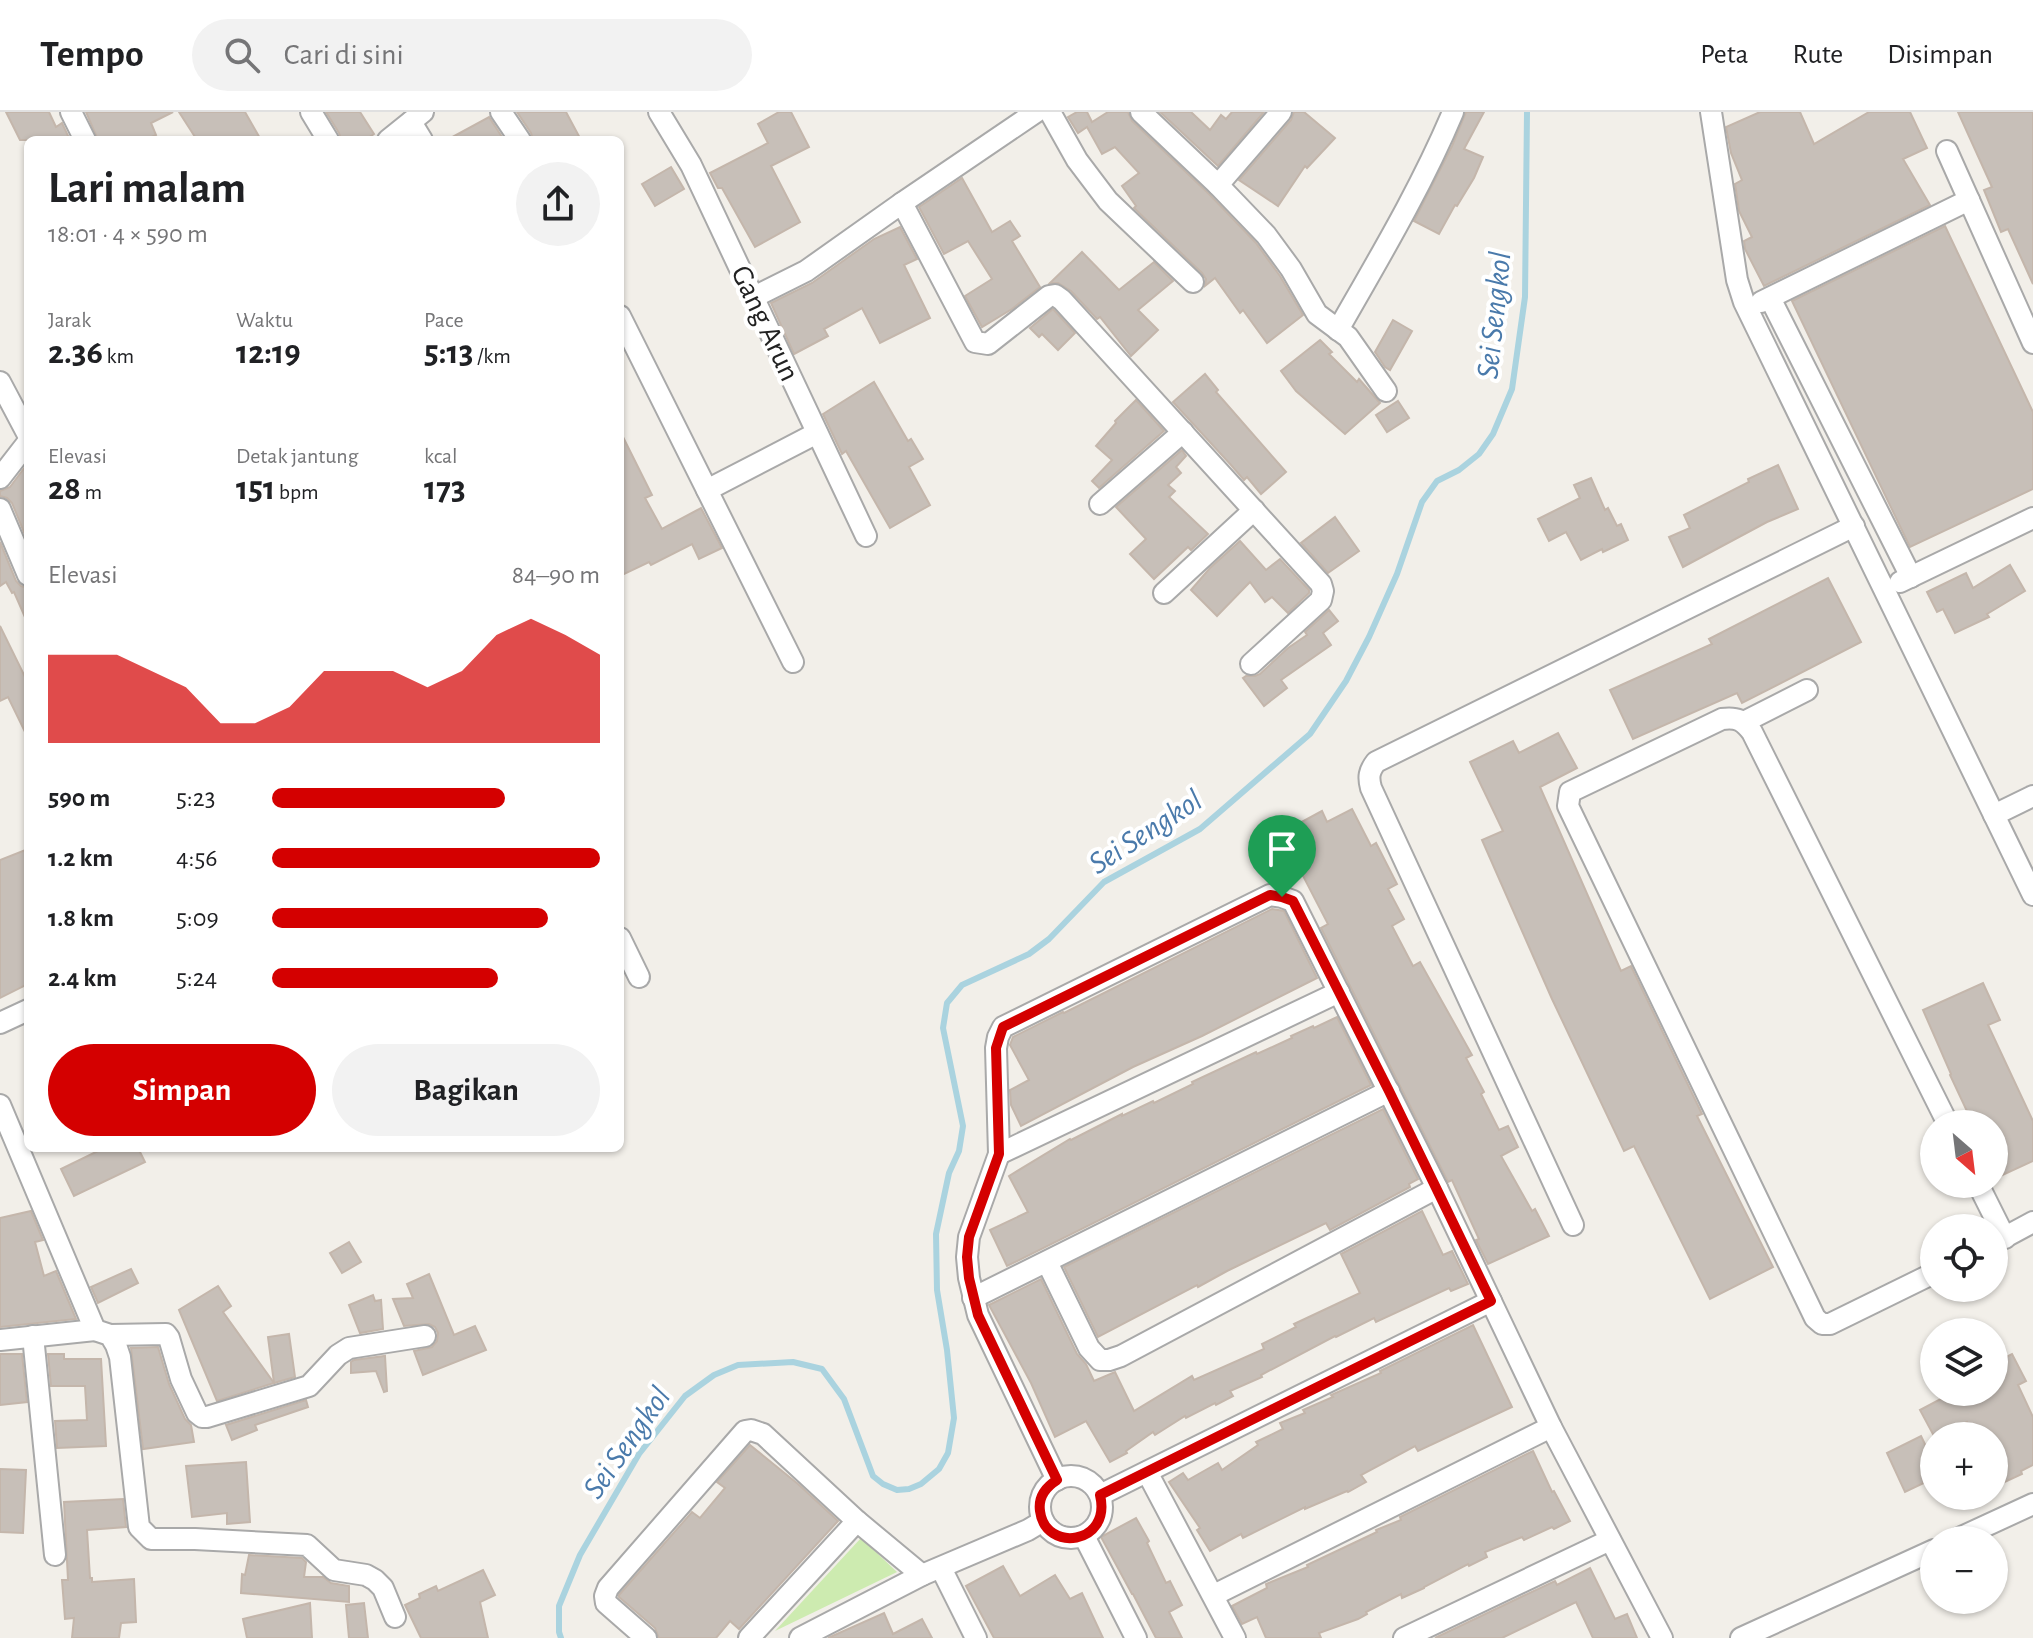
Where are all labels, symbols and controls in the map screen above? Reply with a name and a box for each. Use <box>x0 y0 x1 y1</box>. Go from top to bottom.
search box <box>192 19 752 91</box>
icon: search <box>220 33 264 77</box>
text: Tempo <box>40 36 144 74</box>
text: Cari di sini <box>284 40 404 70</box>
text: Peta <box>1700 41 1749 69</box>
text: Rute <box>1793 41 1843 69</box>
text: Disimpan <box>1887 41 1993 69</box>
button: share <box>516 162 600 246</box>
text: Lari malam <box>48 167 246 211</box>
text: 18:01 · 4 × 590 m <box>48 221 208 247</box>
water label: Sei Sengkol <box>1471 250 1517 380</box>
street label: Gang Arun <box>725 261 805 386</box>
text: Jarak <box>48 309 91 331</box>
text: Waktu <box>236 309 293 331</box>
text: Pace <box>424 309 464 331</box>
text: 2.36 <box>48 336 103 370</box>
text: 12:19 <box>236 336 301 370</box>
text: 5:13 <box>424 336 473 370</box>
text: km <box>103 345 134 367</box>
text: /km <box>473 345 511 367</box>
text: Elevasi <box>48 445 107 467</box>
text: Detak jantung <box>236 445 358 467</box>
text: kcal <box>424 445 458 467</box>
text: 28 <box>48 472 81 506</box>
text: 151 <box>236 472 275 506</box>
text: 173 <box>424 472 466 506</box>
text: m <box>81 481 102 503</box>
text: bpm <box>275 481 319 503</box>
text: Elevasi <box>48 562 117 588</box>
text: 84–90 m <box>512 562 600 588</box>
water label: Sei Sengkol <box>1083 783 1208 880</box>
text: 590 m <box>48 785 110 811</box>
text: 5:23 <box>176 785 215 811</box>
pin <box>1248 815 1316 897</box>
icon: arrive <box>1260 827 1304 871</box>
text: 1.2 km <box>48 845 113 871</box>
text: 4:56 <box>176 845 218 871</box>
text: 1.8 km <box>48 905 114 931</box>
text: 5:09 <box>176 905 219 931</box>
text: 2.4 km <box>48 965 117 991</box>
text: 5:24 <box>176 965 217 991</box>
button: Simpan <box>48 1044 316 1136</box>
button: Bagikan <box>332 1044 600 1136</box>
north arrow <box>1920 1110 2008 1198</box>
map controls <box>1920 1110 2008 1614</box>
button: locate <box>1920 1214 2008 1302</box>
button: layers <box>1920 1318 2008 1406</box>
water label: Sei Sengkol <box>577 1381 677 1504</box>
button: + <box>1920 1422 2008 1510</box>
button: − <box>1920 1526 2008 1614</box>

